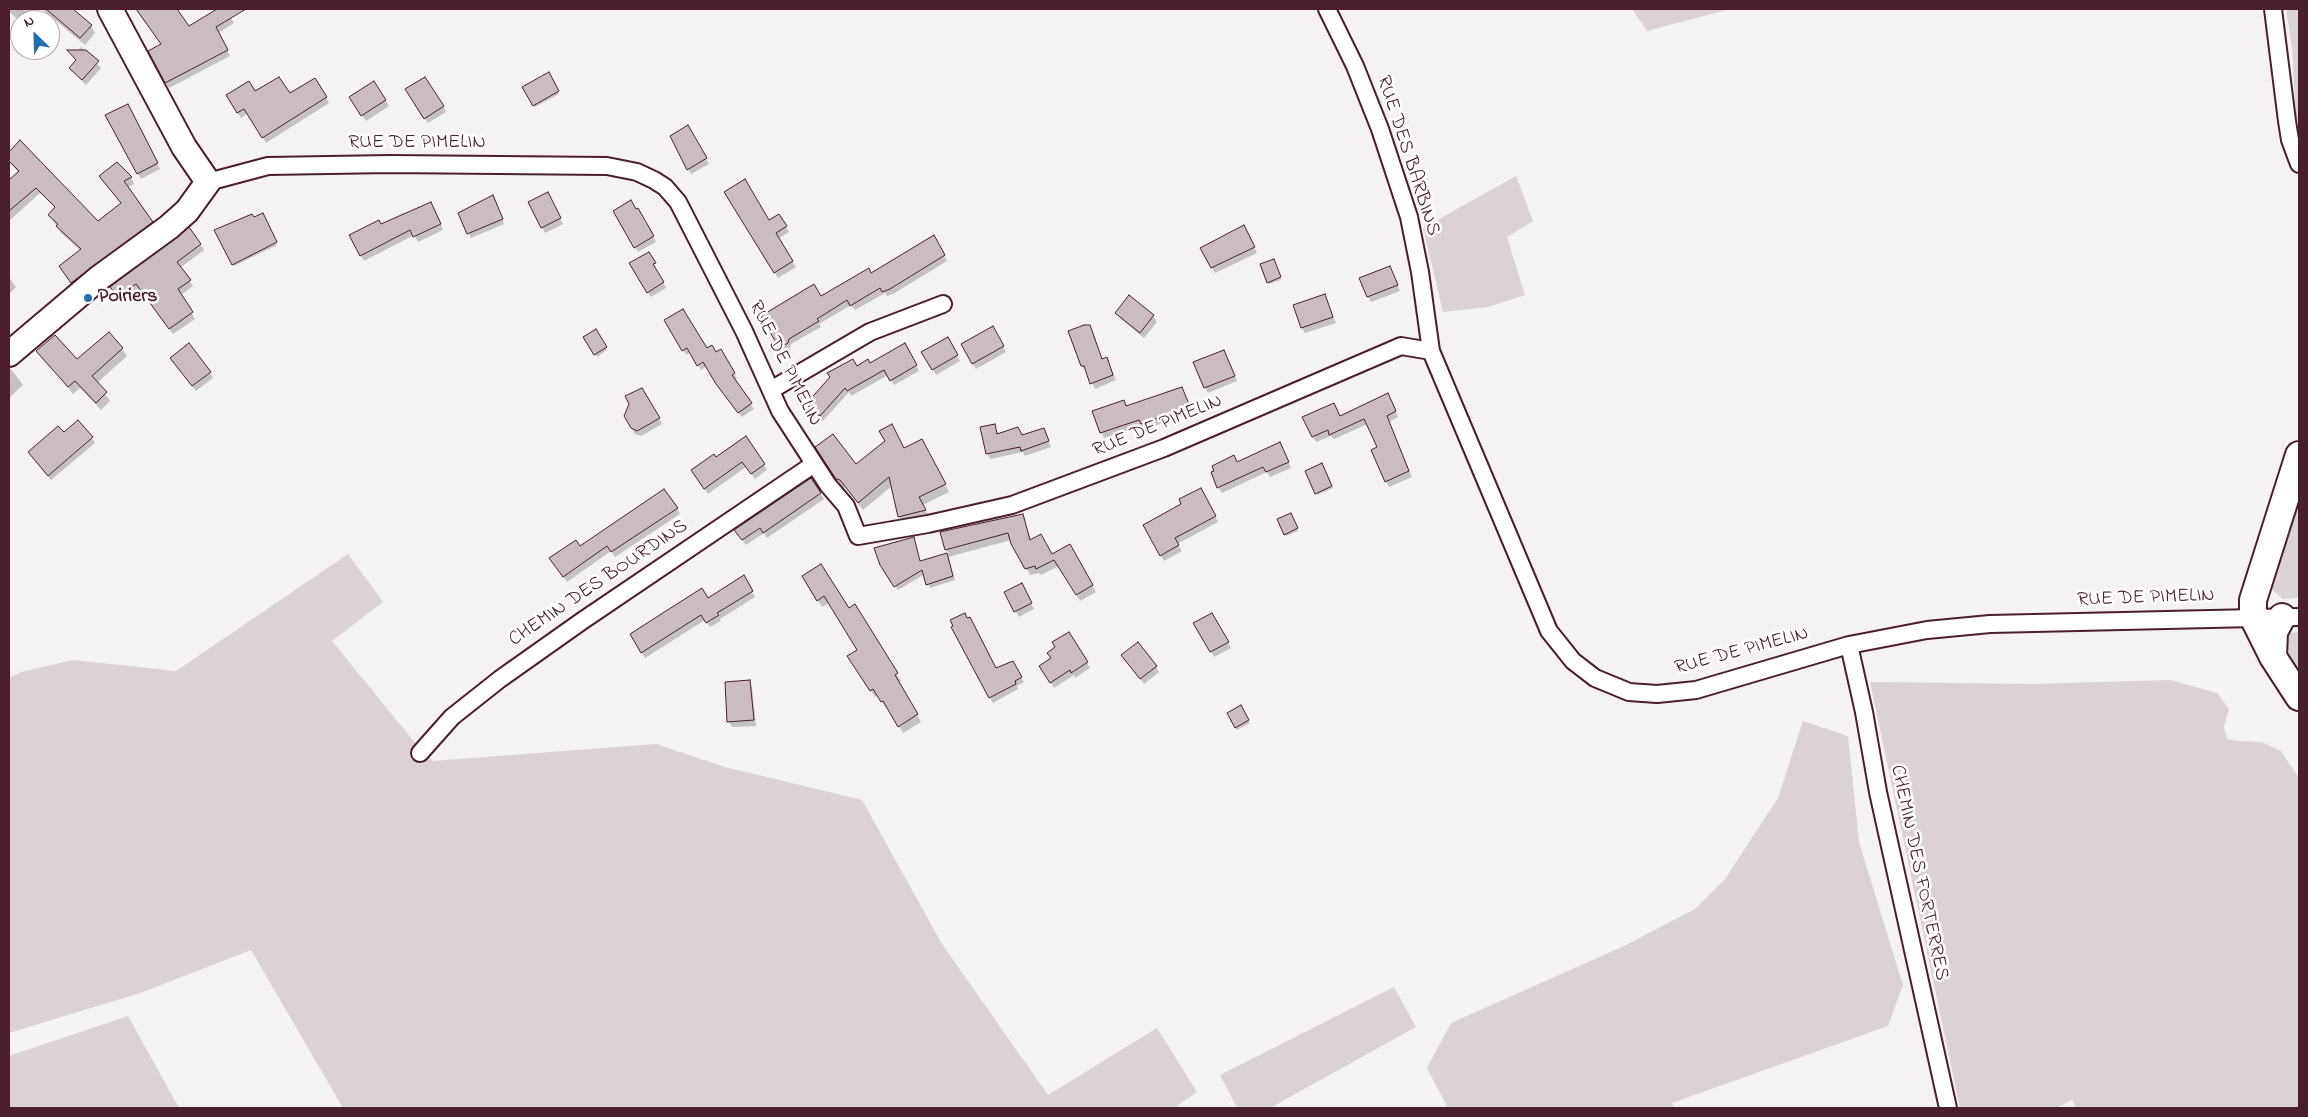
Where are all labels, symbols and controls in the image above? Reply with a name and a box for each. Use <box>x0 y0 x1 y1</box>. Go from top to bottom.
north arrow <box>10 10 60 60</box>
text: N <box>21 10 38 33</box>
street label: RUE DES BARBINS <box>1370 73 1444 239</box>
street label: RUE DE PIMELIN <box>348 132 486 156</box>
place label: Poiriers <box>98 286 158 310</box>
marker: Poiriers <box>82 292 94 304</box>
street label: RUE DE PIMELIN <box>742 297 826 431</box>
street label: RUE DE PIMELIN <box>1090 390 1226 464</box>
street label: CHEMIN DES BOURDINS <box>505 515 693 653</box>
street label: RUE DE PIMELIN <box>2077 585 2215 613</box>
street label: RUE DE PIMELIN <box>1672 623 1812 681</box>
street label: CHEMIN DES FORTERRES <box>1883 763 1953 983</box>

